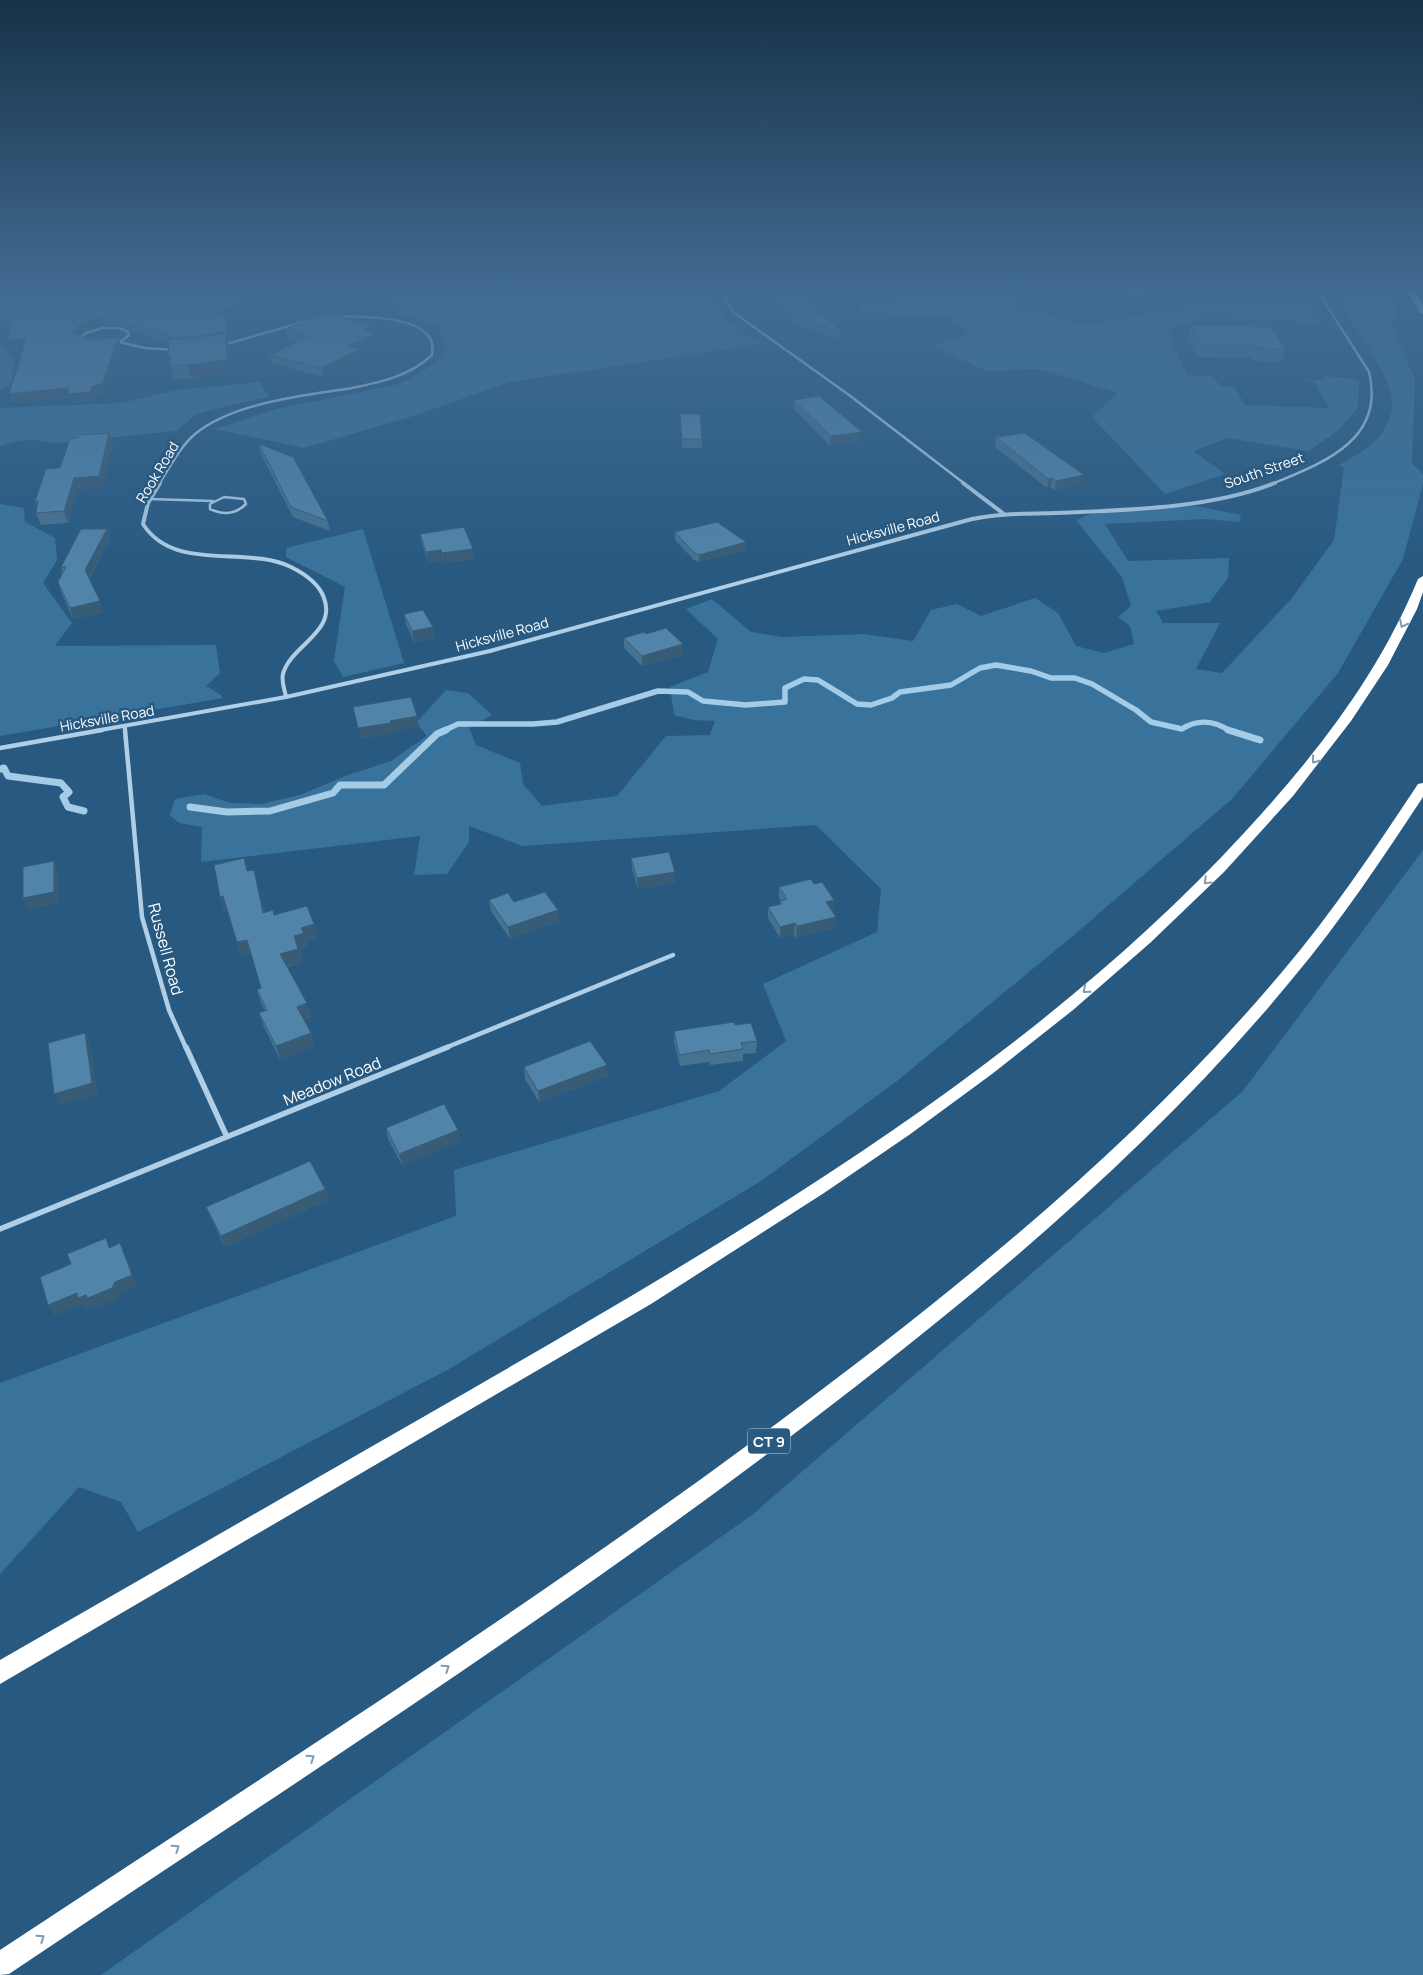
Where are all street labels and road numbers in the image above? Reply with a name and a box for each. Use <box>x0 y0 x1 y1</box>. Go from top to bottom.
street label: Rook Road <box>131 438 183 506</box>
street label: South Street <box>1222 447 1307 493</box>
street label: Hicksville Road <box>844 506 942 550</box>
street label: Hicksville Road <box>453 612 551 656</box>
street label: Hicksville Road <box>58 700 156 736</box>
street label: Russell Road <box>143 901 189 997</box>
street label: Meadow Road <box>280 1051 384 1111</box>
road number: CT 9 <box>748 1428 790 1454</box>

